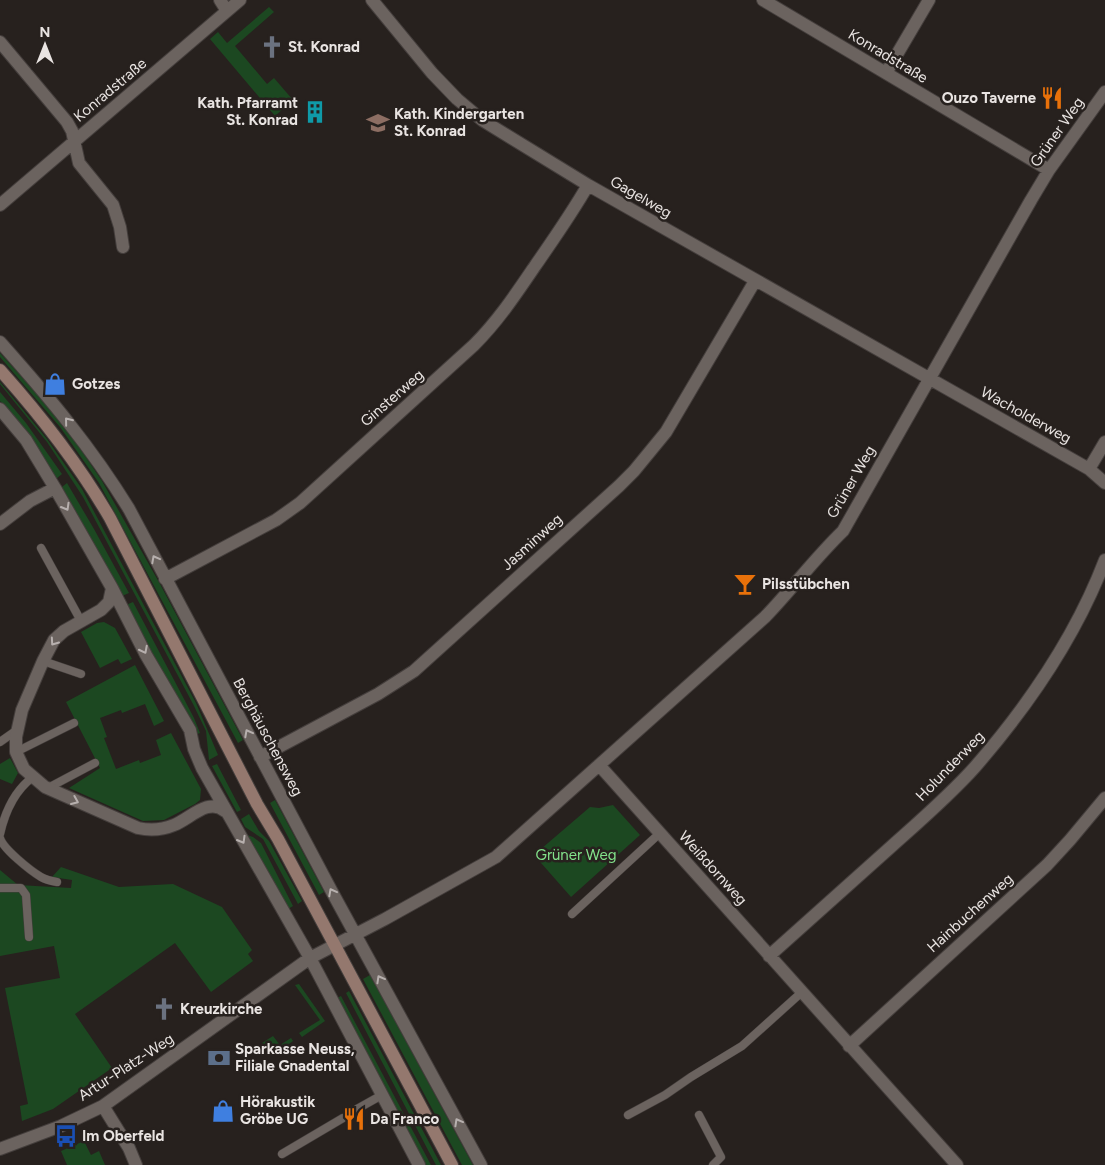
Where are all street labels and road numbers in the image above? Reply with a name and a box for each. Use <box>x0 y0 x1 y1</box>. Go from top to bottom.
street label: Konradstraße <box>845 25 931 87</box>
street label: Konradstraße <box>70 54 150 126</box>
street label: Grüner Weg <box>1026 94 1088 170</box>
street label: Gagelweg <box>607 172 675 222</box>
street label: Ginsterweg <box>357 366 427 430</box>
street label: Wacholderweg <box>978 383 1074 447</box>
street label: Grüner Weg <box>823 442 879 522</box>
street label: Jasminweg <box>498 510 566 574</box>
street label: Berghäuschensweg <box>229 675 307 799</box>
street label: Holunderweg <box>912 727 988 805</box>
street label: Weißdornweg <box>675 827 751 909</box>
street label: Hainbuchenweg <box>923 870 1017 956</box>
street label: Artur-Platz-Weg <box>75 1029 177 1105</box>

